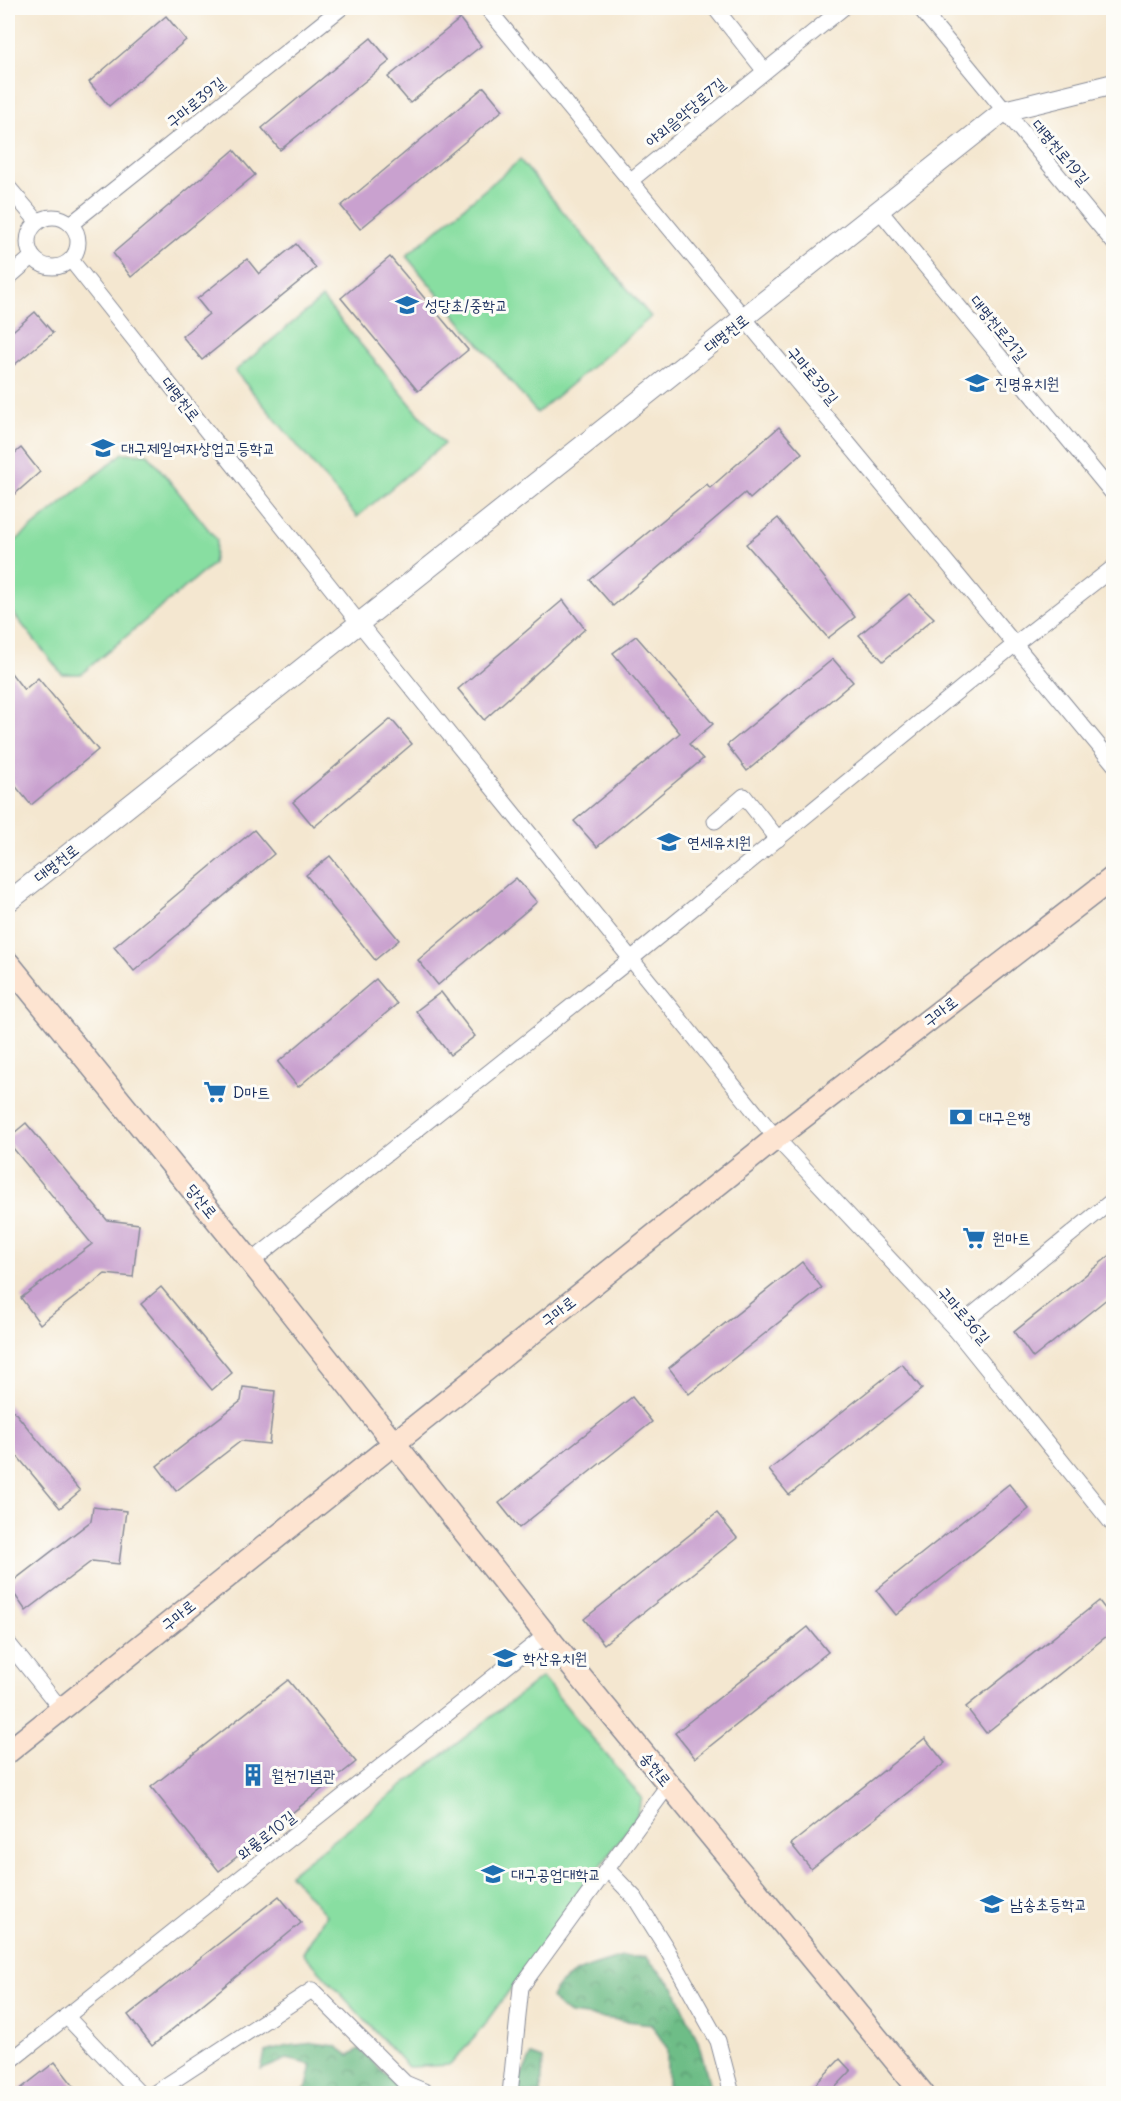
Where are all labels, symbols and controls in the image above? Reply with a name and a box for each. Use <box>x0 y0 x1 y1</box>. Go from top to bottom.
street label: 구마로39길 <box>162 72 229 132</box>
street label: 야외음악당로7길 <box>641 73 729 151</box>
street label: 대명천로19길 <box>1028 115 1094 189</box>
street label: 대명천로21길 <box>966 291 1032 365</box>
school or university icon: 성당초/중학교 <box>394 292 420 318</box>
place label: 성당초/중학교 <box>425 295 508 315</box>
street label: 대명천로 <box>700 309 752 357</box>
street label: 구마로39길 <box>783 342 843 408</box>
school or university icon: 진명유치원 <box>964 370 990 396</box>
street label: 대명천로 <box>157 373 205 425</box>
place label: 진명유치원 <box>995 373 1059 393</box>
school or university icon: 대구제일여자상업고등학교 <box>90 435 116 461</box>
place label: 대구제일여자상업고등학교 <box>121 438 276 458</box>
school or university icon: 연세유치원 <box>656 829 682 855</box>
place label: 연세유치원 <box>687 832 751 852</box>
street label: 대명천로 <box>30 839 82 887</box>
street label: 구마로 <box>919 991 961 1031</box>
supermarket icon: D마트 <box>202 1079 228 1105</box>
place label: D마트 <box>233 1082 270 1102</box>
bank icon: 대구은행 <box>948 1104 974 1130</box>
place label: 대구은행 <box>979 1107 1031 1127</box>
street label: 당산로 <box>182 1180 222 1222</box>
supermarket icon: 원마트 <box>961 1225 987 1251</box>
place label: 원마트 <box>992 1228 1031 1248</box>
street label: 구마로36길 <box>934 1282 995 1348</box>
street label: 구마로 <box>537 1291 579 1331</box>
street label: 구마로 <box>157 1595 199 1635</box>
school or university icon: 학산유치원 <box>492 1645 518 1671</box>
place label: 학산유치원 <box>523 1648 587 1668</box>
street label: 송현로 <box>636 1748 676 1790</box>
building icon: 월천기념관 <box>240 1762 266 1788</box>
place label: 월천기념관 <box>271 1765 336 1785</box>
street label: 와룡로10길 <box>233 1806 299 1864</box>
school or university icon: 대구공업대학교 <box>480 1861 506 1887</box>
place label: 대구공업대학교 <box>511 1864 601 1884</box>
school or university icon: 남송초등학교 <box>979 1891 1005 1917</box>
place label: 남송초등학교 <box>1010 1894 1087 1914</box>

